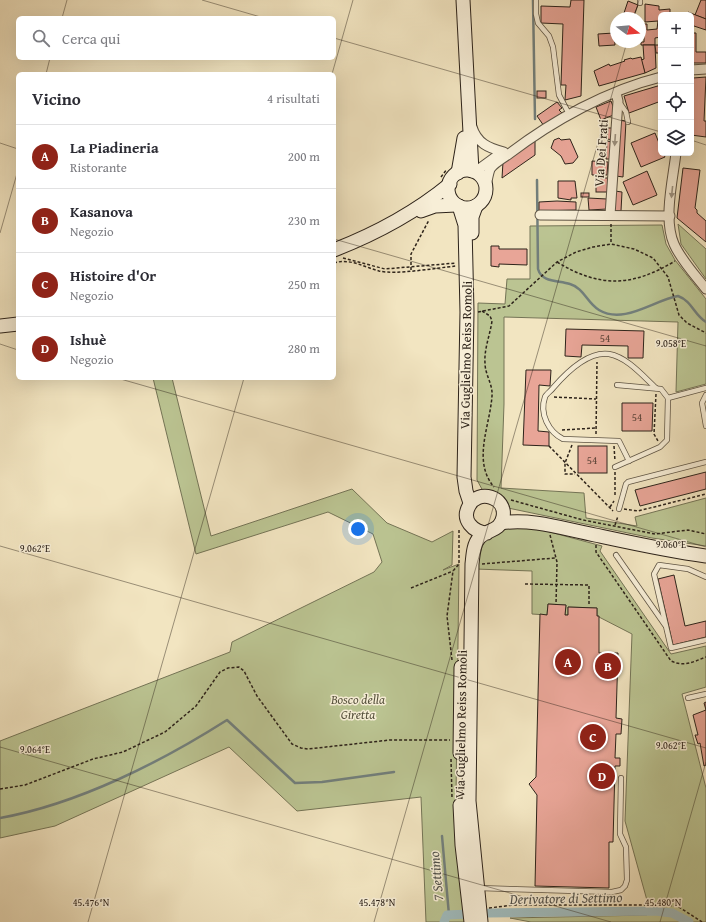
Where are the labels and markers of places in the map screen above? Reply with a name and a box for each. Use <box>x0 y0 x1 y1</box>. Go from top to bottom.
pin: A <box>555 647 581 677</box>
pin: B <box>595 651 621 681</box>
pin: C <box>580 722 606 752</box>
pin: D <box>589 761 615 791</box>

